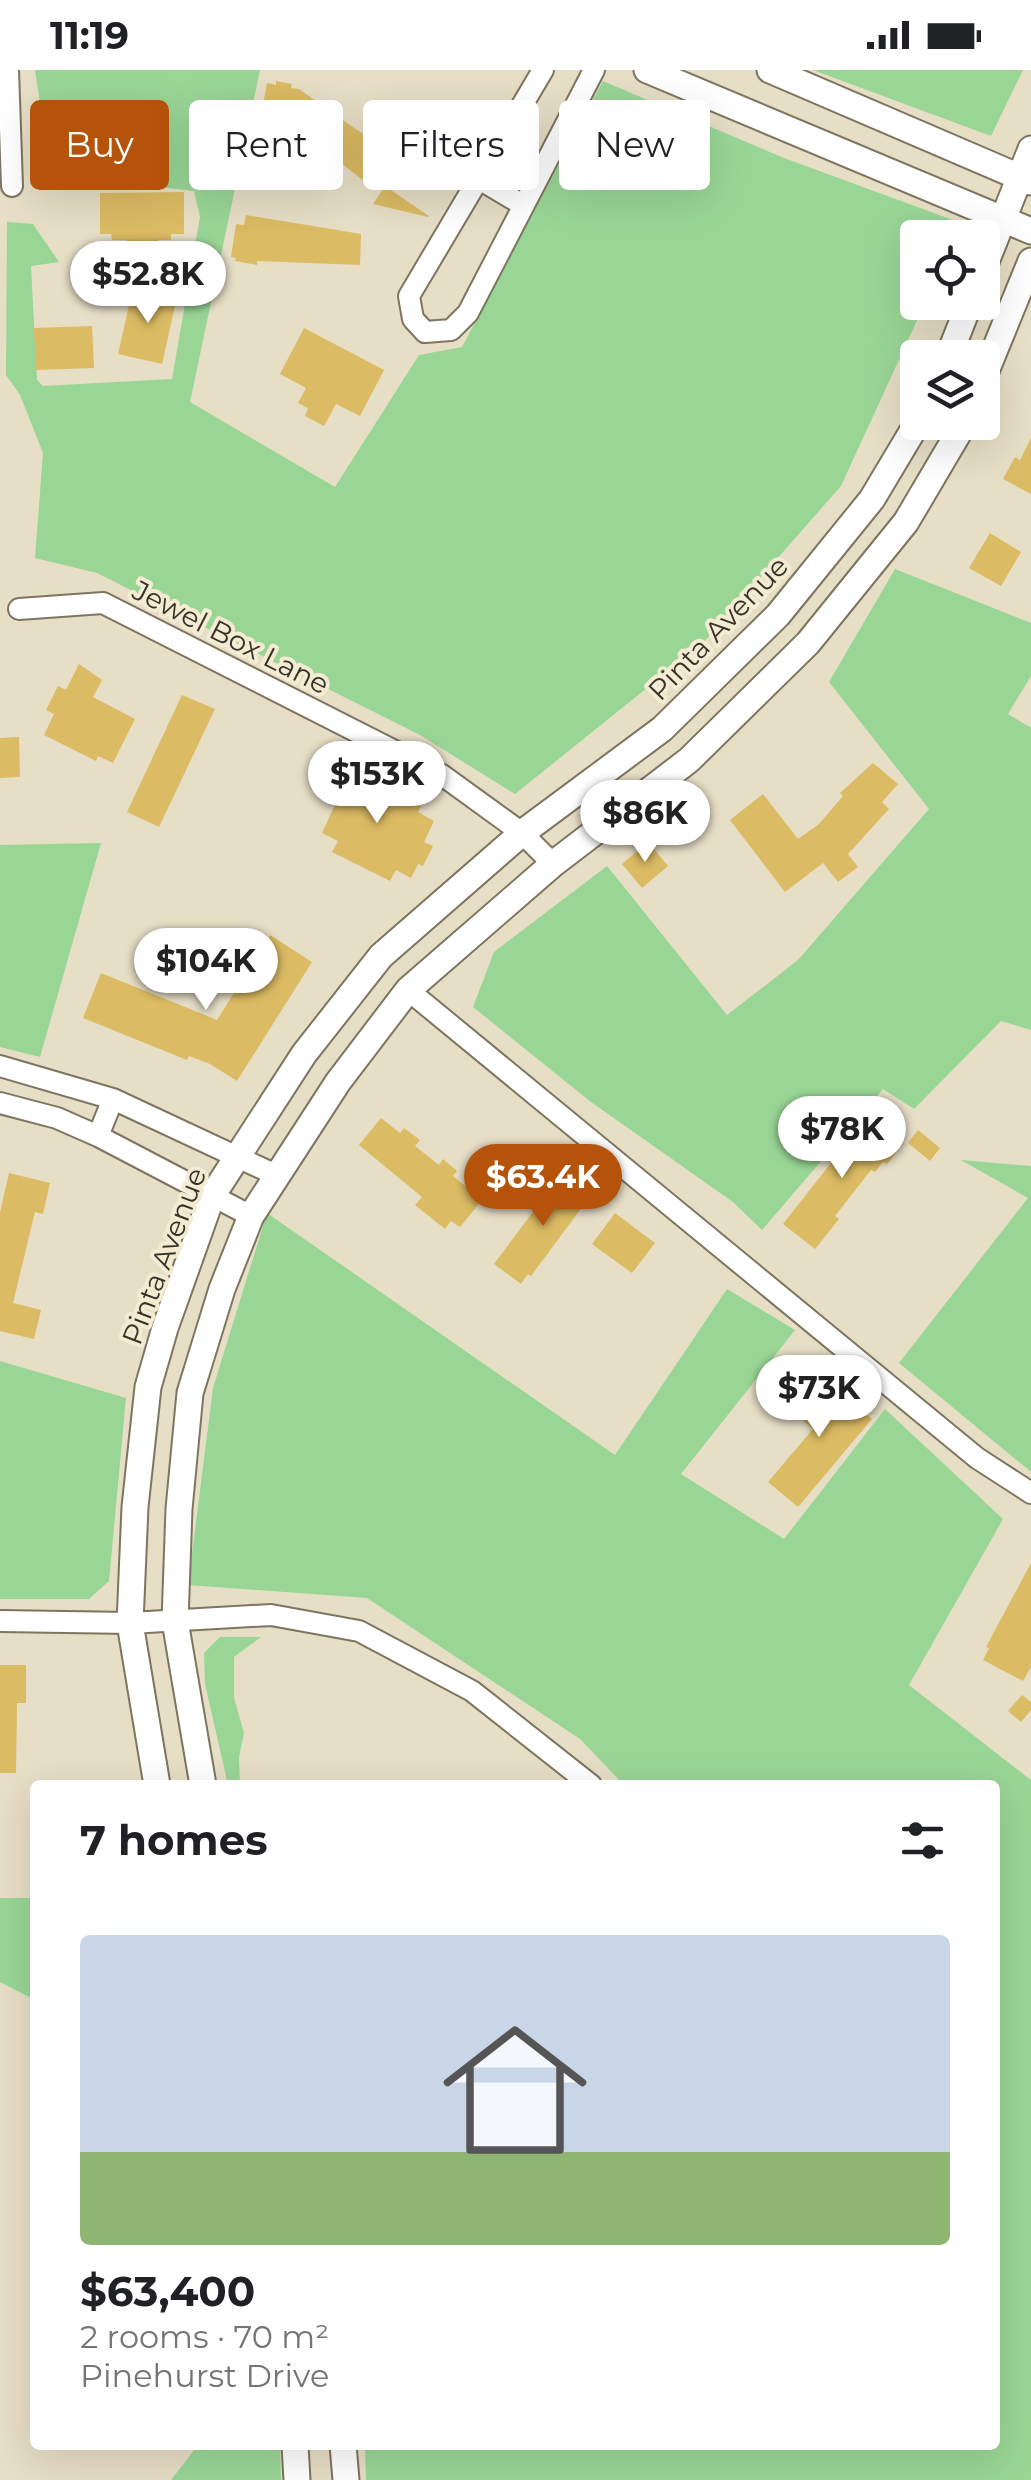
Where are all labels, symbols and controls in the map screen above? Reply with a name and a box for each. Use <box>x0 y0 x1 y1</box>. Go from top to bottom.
text: 11:19 <box>50 12 129 59</box>
chip: Buy <box>30 100 169 190</box>
chip: Rent <box>189 100 343 190</box>
chip: Filters <box>363 100 539 190</box>
chip: New <box>559 100 710 190</box>
map controls <box>900 220 1000 440</box>
button: locate <box>900 220 1000 320</box>
pin: $52.8K <box>67 241 229 326</box>
text: $52.8K <box>92 254 204 293</box>
button: layers <box>900 340 1000 440</box>
street label: Pinta Avenue <box>641 549 795 707</box>
street label: Jewel Box Lane <box>126 572 335 701</box>
pin: $153K <box>307 741 447 826</box>
text: $153K <box>330 754 424 793</box>
pin: $86K <box>586 780 704 865</box>
text: $86K <box>602 793 688 832</box>
pin: $104K <box>136 928 276 1013</box>
text: $104K <box>156 941 256 980</box>
pin: $78K <box>783 1096 901 1181</box>
text: $78K <box>800 1109 884 1148</box>
pin: $63.4K <box>462 1144 624 1229</box>
text: $63.4K <box>486 1157 600 1196</box>
street label: Pinta Avenue <box>115 1163 213 1349</box>
pin: $73K <box>760 1355 878 1440</box>
text: $73K <box>778 1368 860 1407</box>
icon: filters <box>895 1813 950 1868</box>
text: 7 homes <box>80 1814 268 1866</box>
icon: home <box>425 2000 605 2180</box>
text: $63,400 <box>80 2265 255 2317</box>
text: 2 rooms · 70 m² <box>80 2317 329 2356</box>
text: Pinehurst Drive <box>80 2356 329 2395</box>

